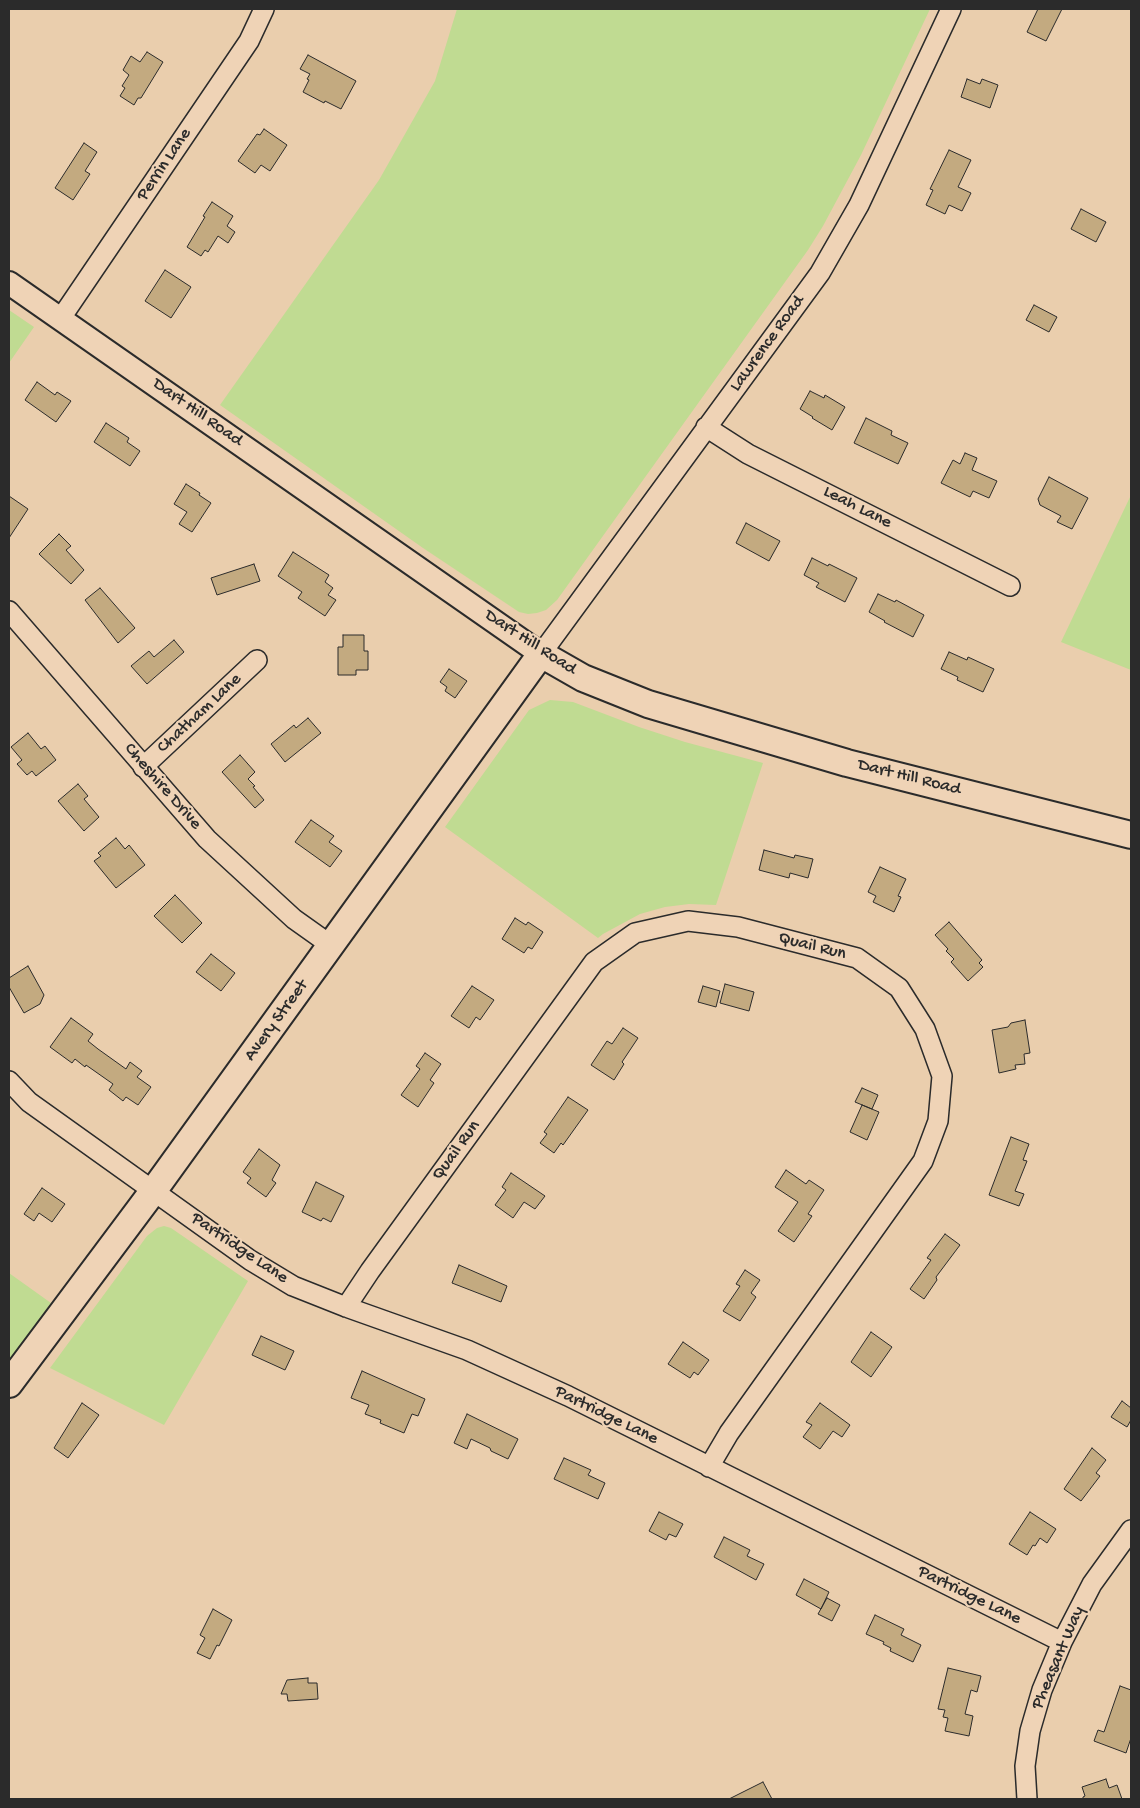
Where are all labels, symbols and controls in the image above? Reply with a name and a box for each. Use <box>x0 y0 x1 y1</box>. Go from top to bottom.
street label: Perrin Lane <box>133 125 197 205</box>
street label: Lawrence Road <box>726 292 810 396</box>
street label: Dart Hill Road <box>148 374 246 452</box>
street label: Leah Lane <box>819 482 895 534</box>
street label: Dart Hill Road <box>480 605 580 681</box>
street label: Chatham Lane <box>153 669 247 759</box>
street label: Cheshire Drive <box>118 739 206 835</box>
street label: Dart Hill Road <box>855 755 963 801</box>
street label: Quail Run <box>776 928 848 966</box>
street label: Avery Street <box>240 976 314 1066</box>
street label: Quail Run <box>428 1117 486 1185</box>
street label: Partridge Lane <box>186 1209 292 1289</box>
street label: Partridge Lane <box>551 1382 661 1450</box>
street label: Partridge Lane <box>914 1562 1024 1630</box>
street label: Pheasant Way <box>1028 1603 1090 1713</box>

